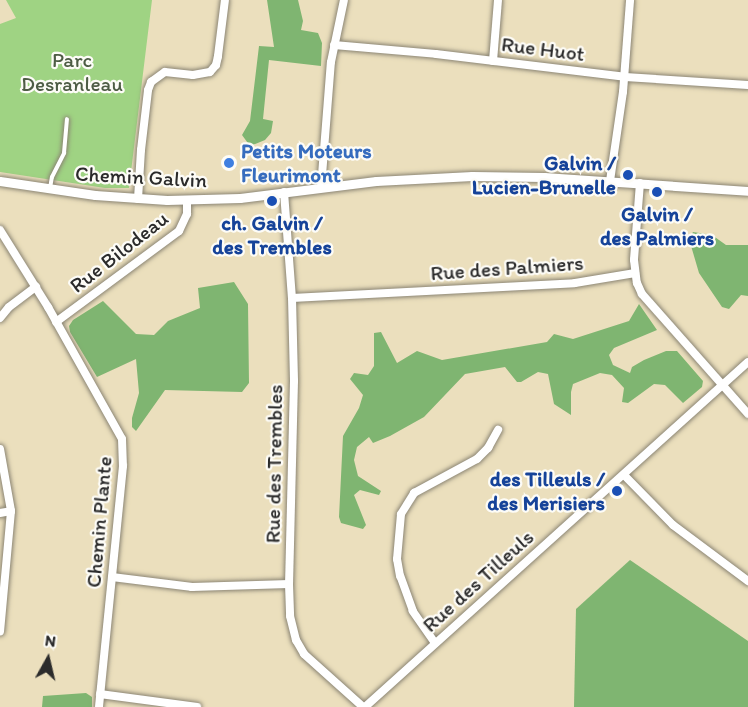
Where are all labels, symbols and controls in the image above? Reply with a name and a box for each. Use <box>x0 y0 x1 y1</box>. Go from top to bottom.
street label: Rue Huot <box>500 31 586 67</box>
park label: Parc Desranleau <box>21 47 123 97</box>
place label: Petits Moteurs Fleurimont <box>241 138 372 188</box>
place label: Galvin / Lucien-Brunelle <box>472 150 616 200</box>
marker: Petits Moteurs Fleurimont <box>222 156 236 170</box>
street label: Chemin Galvin <box>74 161 208 193</box>
marker: Galvin / Lucien-Brunelle <box>621 168 635 182</box>
marker: Galvin / des Palmiers <box>650 185 664 199</box>
marker: ch. Galvin / des Trembles <box>265 194 279 208</box>
place label: Galvin / des Palmiers <box>600 201 714 251</box>
street label: Rue Bilodeau <box>65 206 173 298</box>
place label: ch. Galvin / des Trembles <box>213 210 331 260</box>
street label: Rue des Palmiers <box>430 250 584 286</box>
street label: Rue des Trembles <box>260 386 288 542</box>
street label: Chemin Plante <box>81 455 117 589</box>
place label: des Tilleuls / des Merisiers <box>487 466 605 516</box>
marker: des Tilleuls / des Merisiers <box>610 484 624 498</box>
street label: Rue des Tilleuls <box>417 525 539 637</box>
north arrow <box>18 629 78 689</box>
text: N <box>44 631 57 651</box>

